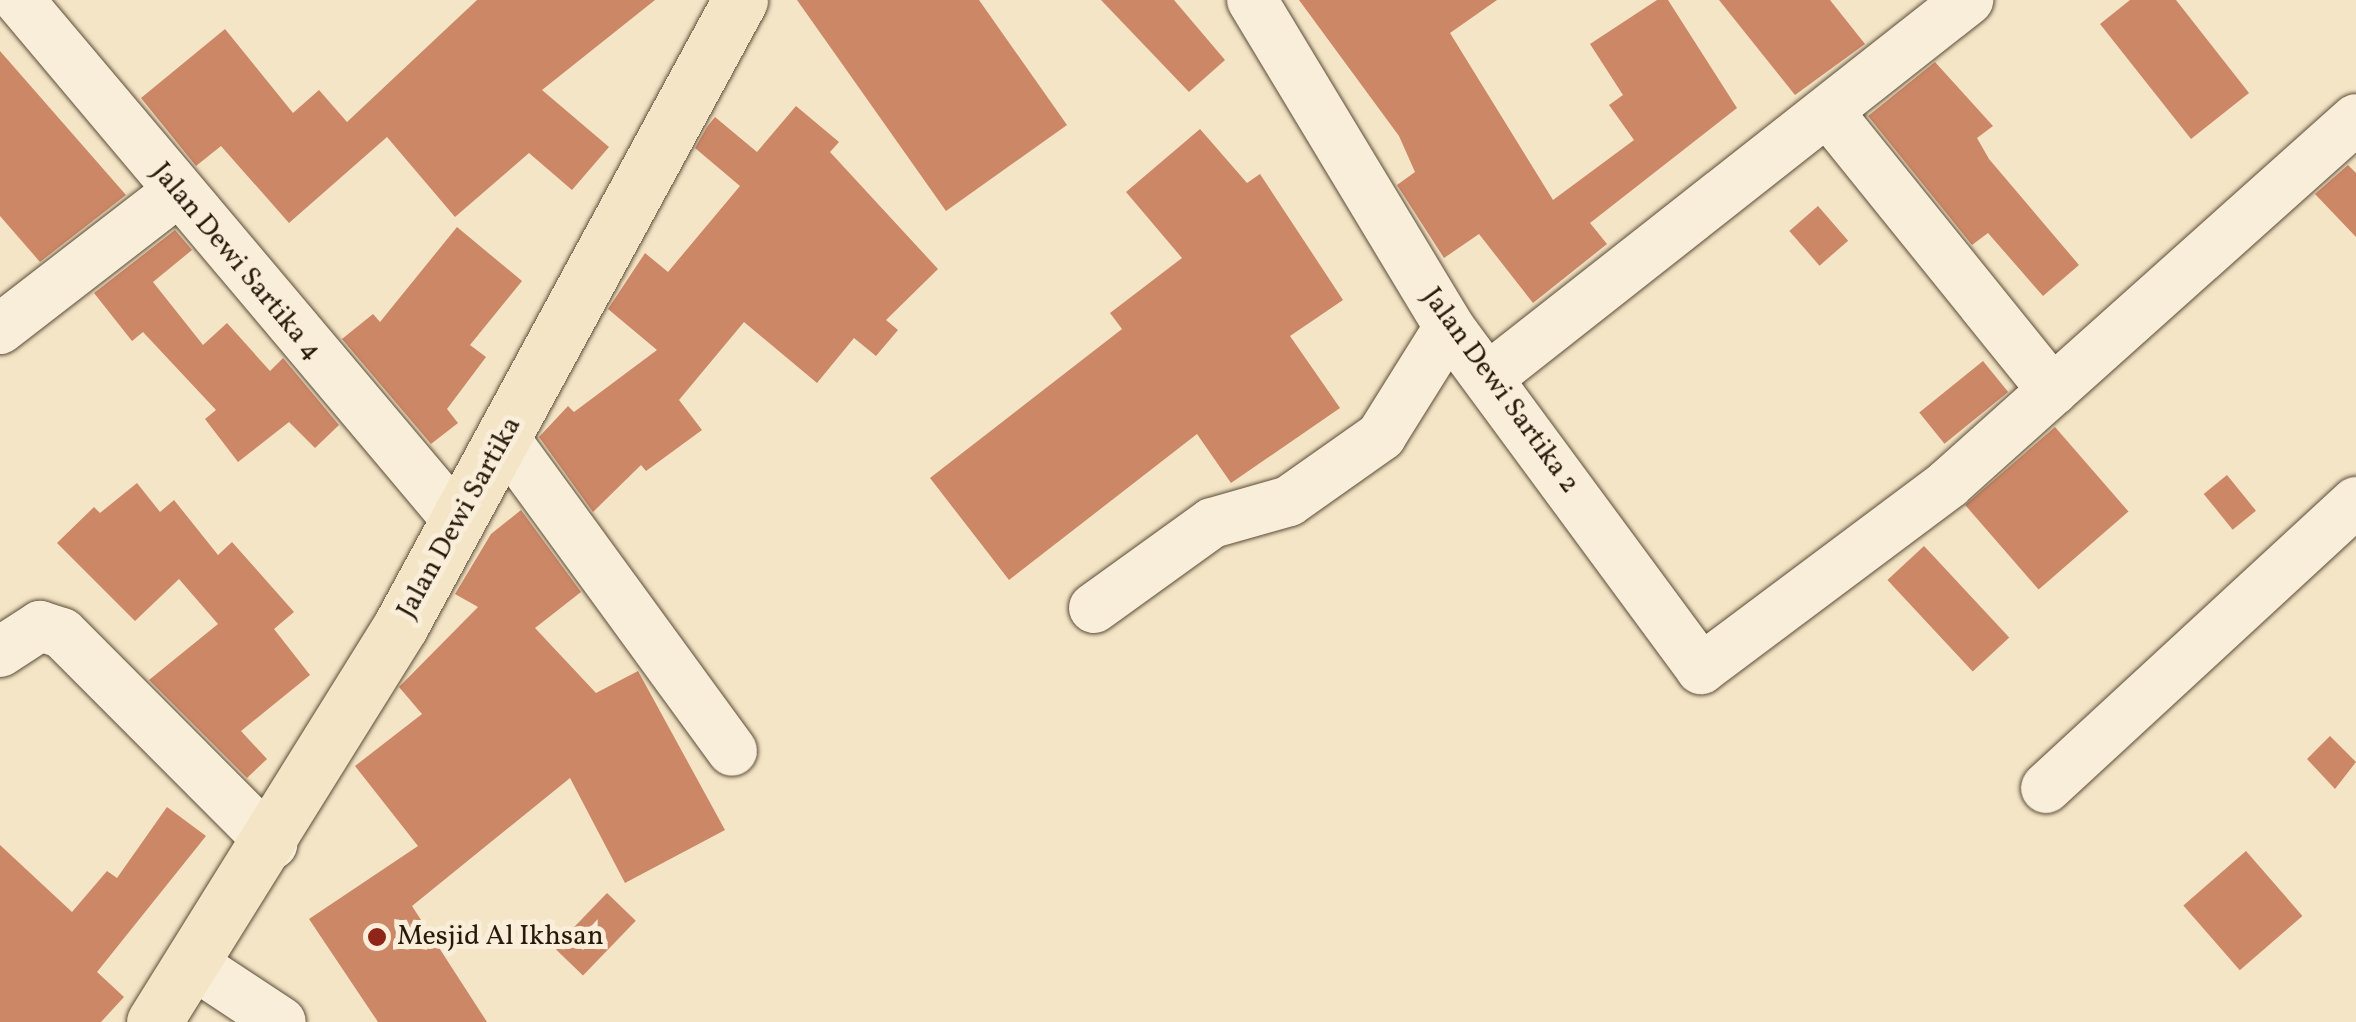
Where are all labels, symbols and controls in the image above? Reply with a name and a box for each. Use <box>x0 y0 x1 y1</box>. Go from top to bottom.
street label: Jalan Dewi Sartika 4 <box>143 156 329 368</box>
street label: Jalan Dewi Sartika 2 <box>1414 282 1586 500</box>
street label: Jalan Dewi Sartika <box>391 411 529 625</box>
place label: Mesjid Al Ikhsan <box>397 920 604 954</box>
marker: Mesjid Al Ikhsan <box>366 926 388 948</box>

